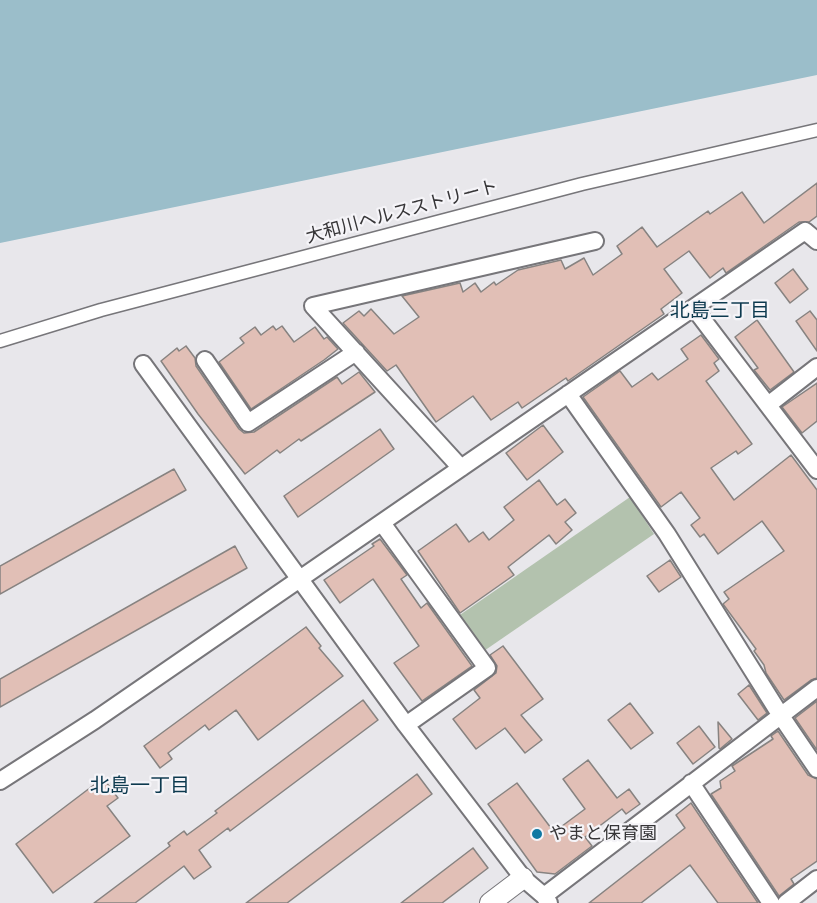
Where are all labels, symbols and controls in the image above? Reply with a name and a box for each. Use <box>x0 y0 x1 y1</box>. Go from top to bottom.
street label: 大和川ヘルスストリート <box>304 176 500 248</box>
district label: 北島三丁目 <box>670 299 770 323</box>
district label: 北島一丁目 <box>90 774 190 798</box>
place label: やまと保育園 <box>549 823 657 845</box>
marker: やまと保育園 <box>530 827 544 841</box>

